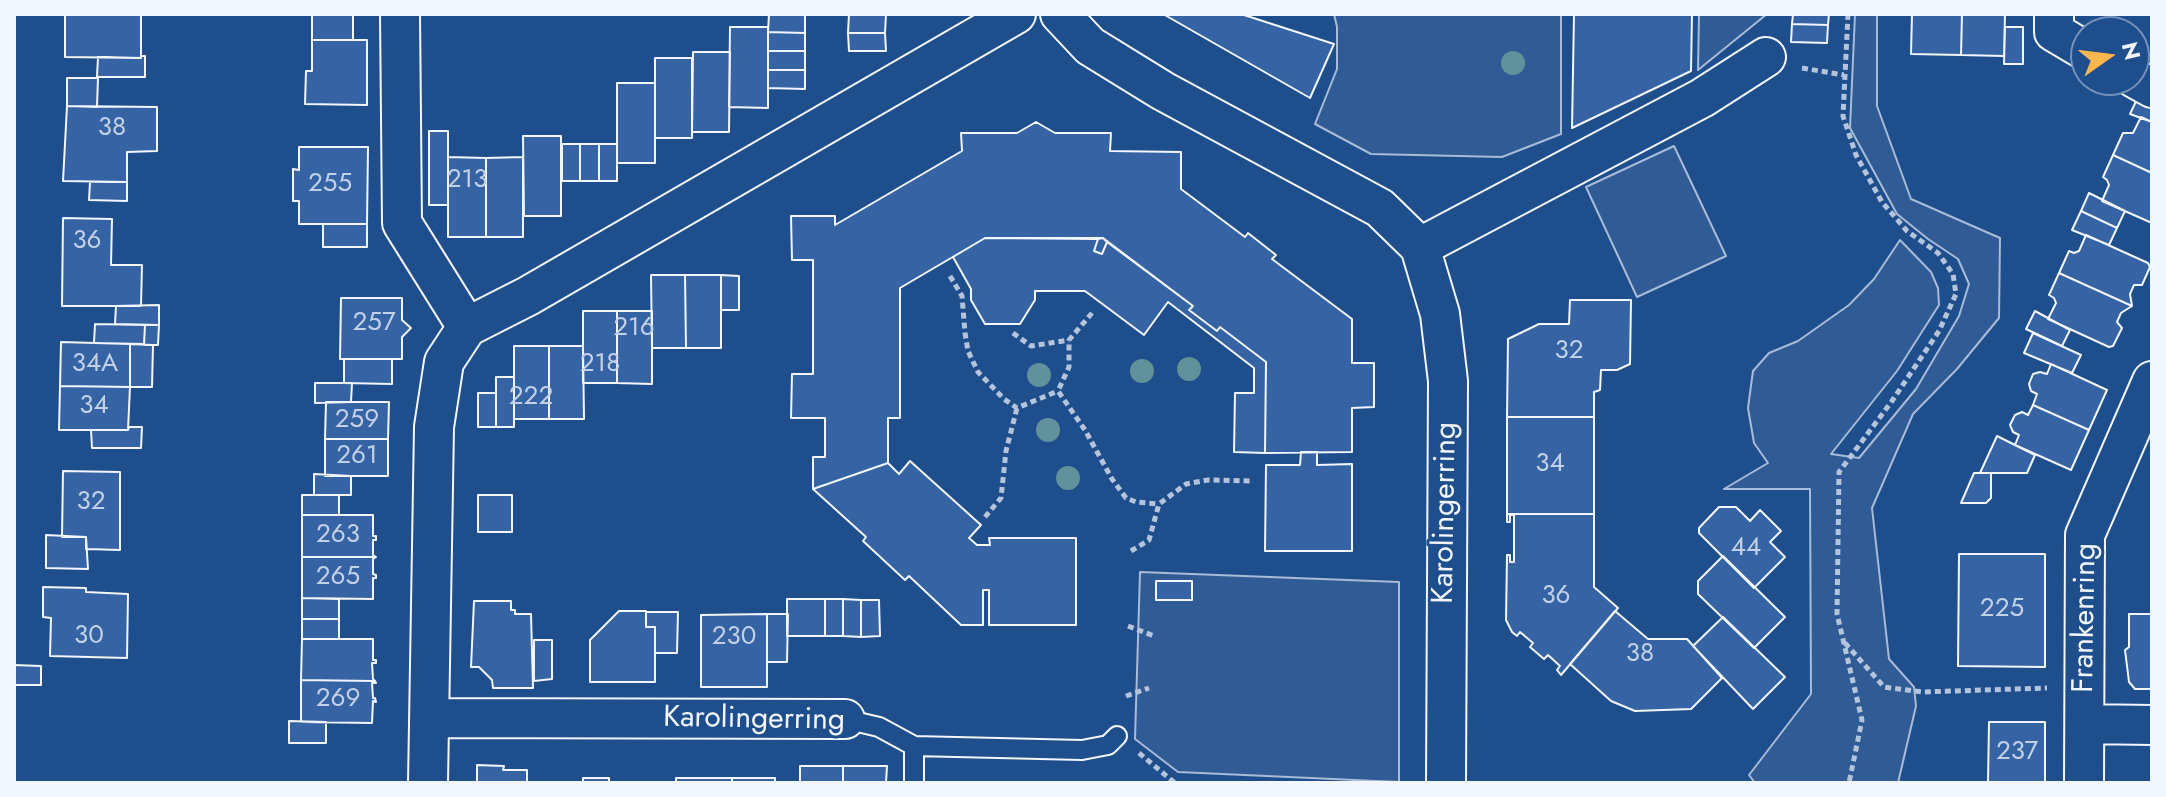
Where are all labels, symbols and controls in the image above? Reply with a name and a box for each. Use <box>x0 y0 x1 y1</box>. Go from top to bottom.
north arrow <box>2070 16 2150 96</box>
text: N <box>2114 38 2149 63</box>
house number: 38 <box>98 113 126 145</box>
house number: 213 <box>447 165 487 197</box>
house number: 255 <box>308 169 352 201</box>
house number: 36 <box>72 226 102 258</box>
house number: 257 <box>352 308 396 340</box>
house number: 216 <box>613 313 655 345</box>
house number: 32 <box>1555 336 1583 368</box>
house number: 34A <box>72 349 118 381</box>
house number: 218 <box>580 349 620 381</box>
house number: 222 <box>509 382 553 414</box>
house number: 34 <box>79 391 109 423</box>
house number: 259 <box>335 405 379 437</box>
street label: Karolingerring <box>1426 422 1466 604</box>
house number: 261 <box>336 441 378 473</box>
house number: 34 <box>1535 449 1565 481</box>
house number: 32 <box>77 487 105 519</box>
house number: 263 <box>316 520 360 552</box>
house number: 44 <box>1731 533 1761 565</box>
street label: Frankenring <box>2067 543 2105 693</box>
house number: 265 <box>316 562 360 594</box>
house number: 36 <box>1541 581 1571 613</box>
house number: 225 <box>1980 594 2024 626</box>
house number: 30 <box>74 621 104 653</box>
house number: 230 <box>712 622 756 654</box>
house number: 38 <box>1626 639 1654 671</box>
house number: 269 <box>316 684 360 716</box>
street label: Karolingerring <box>663 700 845 740</box>
house number: 237 <box>1996 737 2038 769</box>

